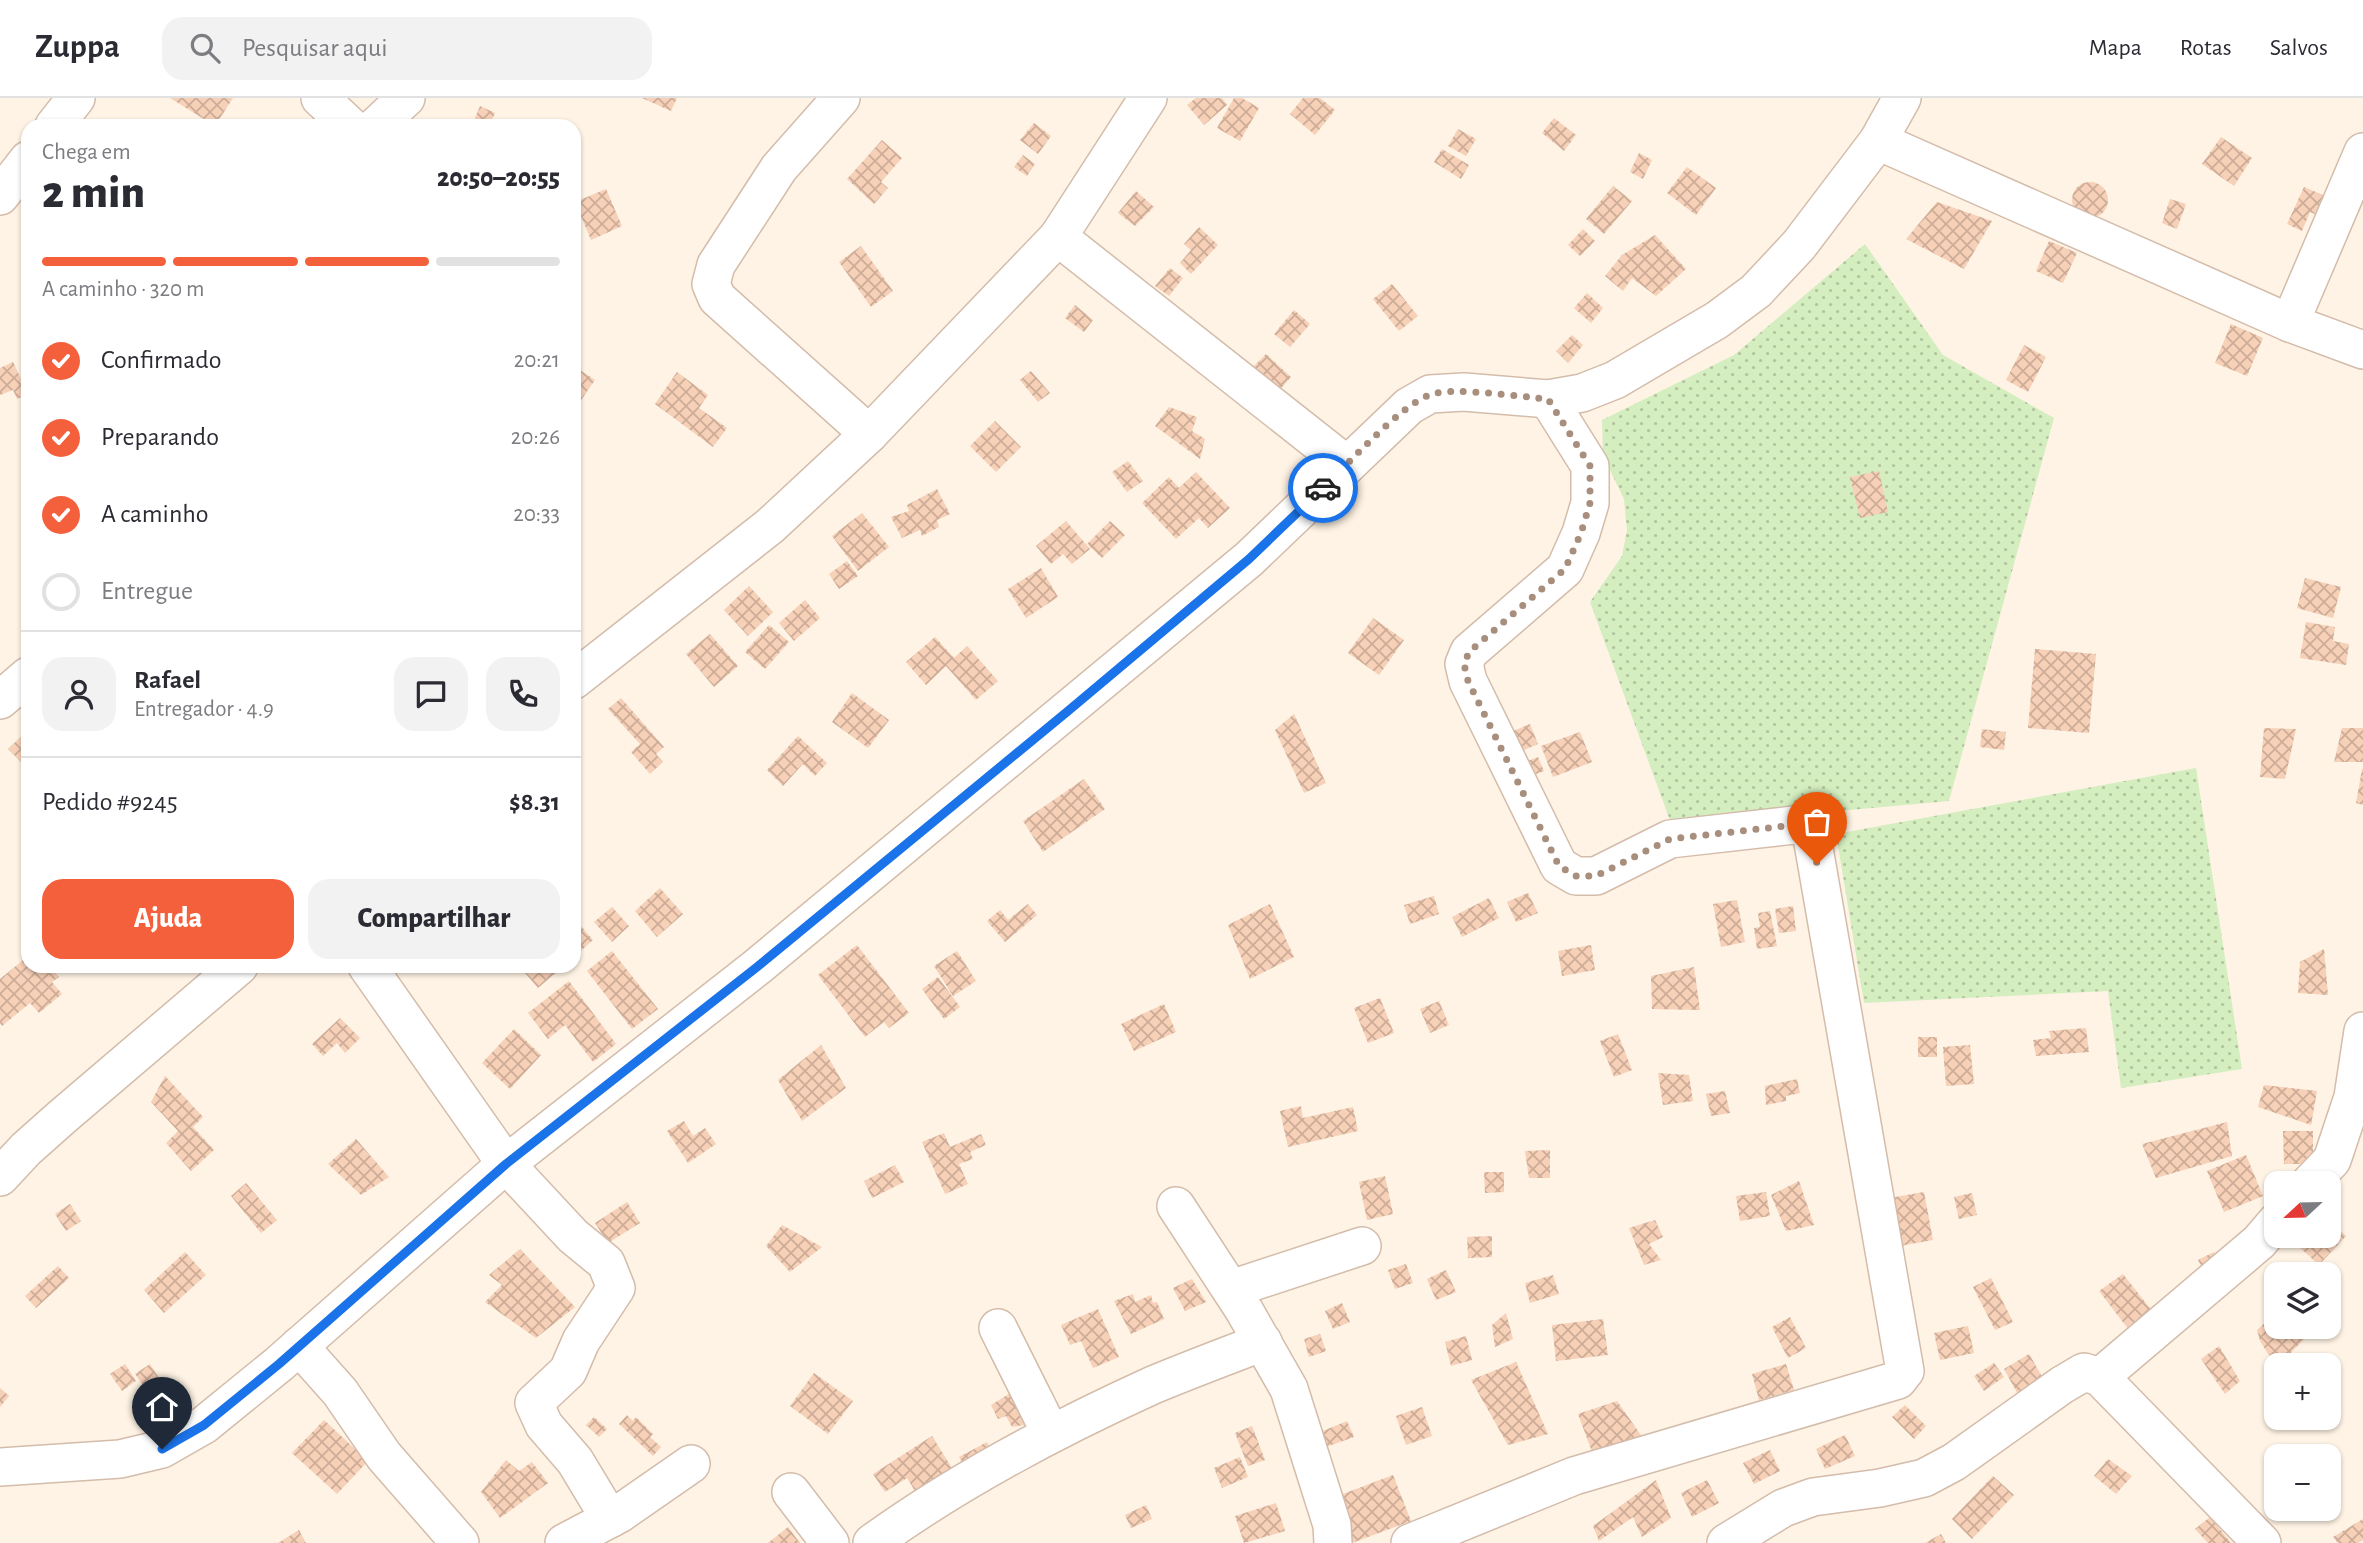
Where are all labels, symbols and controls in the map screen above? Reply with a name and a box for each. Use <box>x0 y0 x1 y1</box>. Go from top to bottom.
search box <box>162 17 652 80</box>
icon: search <box>186 29 224 67</box>
text: Zuppa <box>35 31 120 64</box>
text: Pesquisar aqui <box>242 35 388 61</box>
text: Mapa <box>2089 36 2142 60</box>
text: Rotas <box>2180 36 2232 60</box>
text: Salvos <box>2270 36 2328 60</box>
text: Chega em <box>42 141 131 164</box>
text: 20:50–20:55 <box>437 165 560 191</box>
text: 2 min <box>42 170 145 216</box>
text: A caminho · 320 m <box>42 278 204 301</box>
icon: check <box>42 342 80 380</box>
text: Confirmado <box>101 347 222 373</box>
text: 20:21 <box>514 349 560 372</box>
icon: check <box>42 419 80 457</box>
text: Preparando <box>101 424 219 450</box>
text: 20:26 <box>511 426 560 449</box>
courier <box>1288 453 1358 523</box>
icon: car <box>1304 469 1342 507</box>
icon: check <box>42 496 80 534</box>
text: A caminho <box>101 501 209 527</box>
text: 20:33 <box>513 503 560 526</box>
text: Entregue <box>101 578 193 604</box>
button: person <box>42 657 116 731</box>
button: chat <box>394 657 468 731</box>
button: phone <box>486 657 560 731</box>
text: Rafael <box>134 667 201 693</box>
text: Entregador · 4.9 <box>134 698 274 721</box>
text: Pedido #9245 <box>42 789 178 815</box>
text: $8.31 <box>509 789 560 815</box>
pin <box>1787 792 1847 864</box>
icon: bag <box>1798 803 1836 841</box>
button: Ajuda <box>42 879 294 959</box>
button: Compartilhar <box>308 879 560 959</box>
north arrow <box>2264 1171 2342 1248</box>
map controls <box>2264 1171 2341 1521</box>
button: layers <box>2264 1262 2341 1339</box>
button: + <box>2264 1353 2341 1430</box>
pin <box>132 1377 192 1449</box>
icon: home <box>143 1388 181 1426</box>
button: − <box>2264 1444 2341 1521</box>

